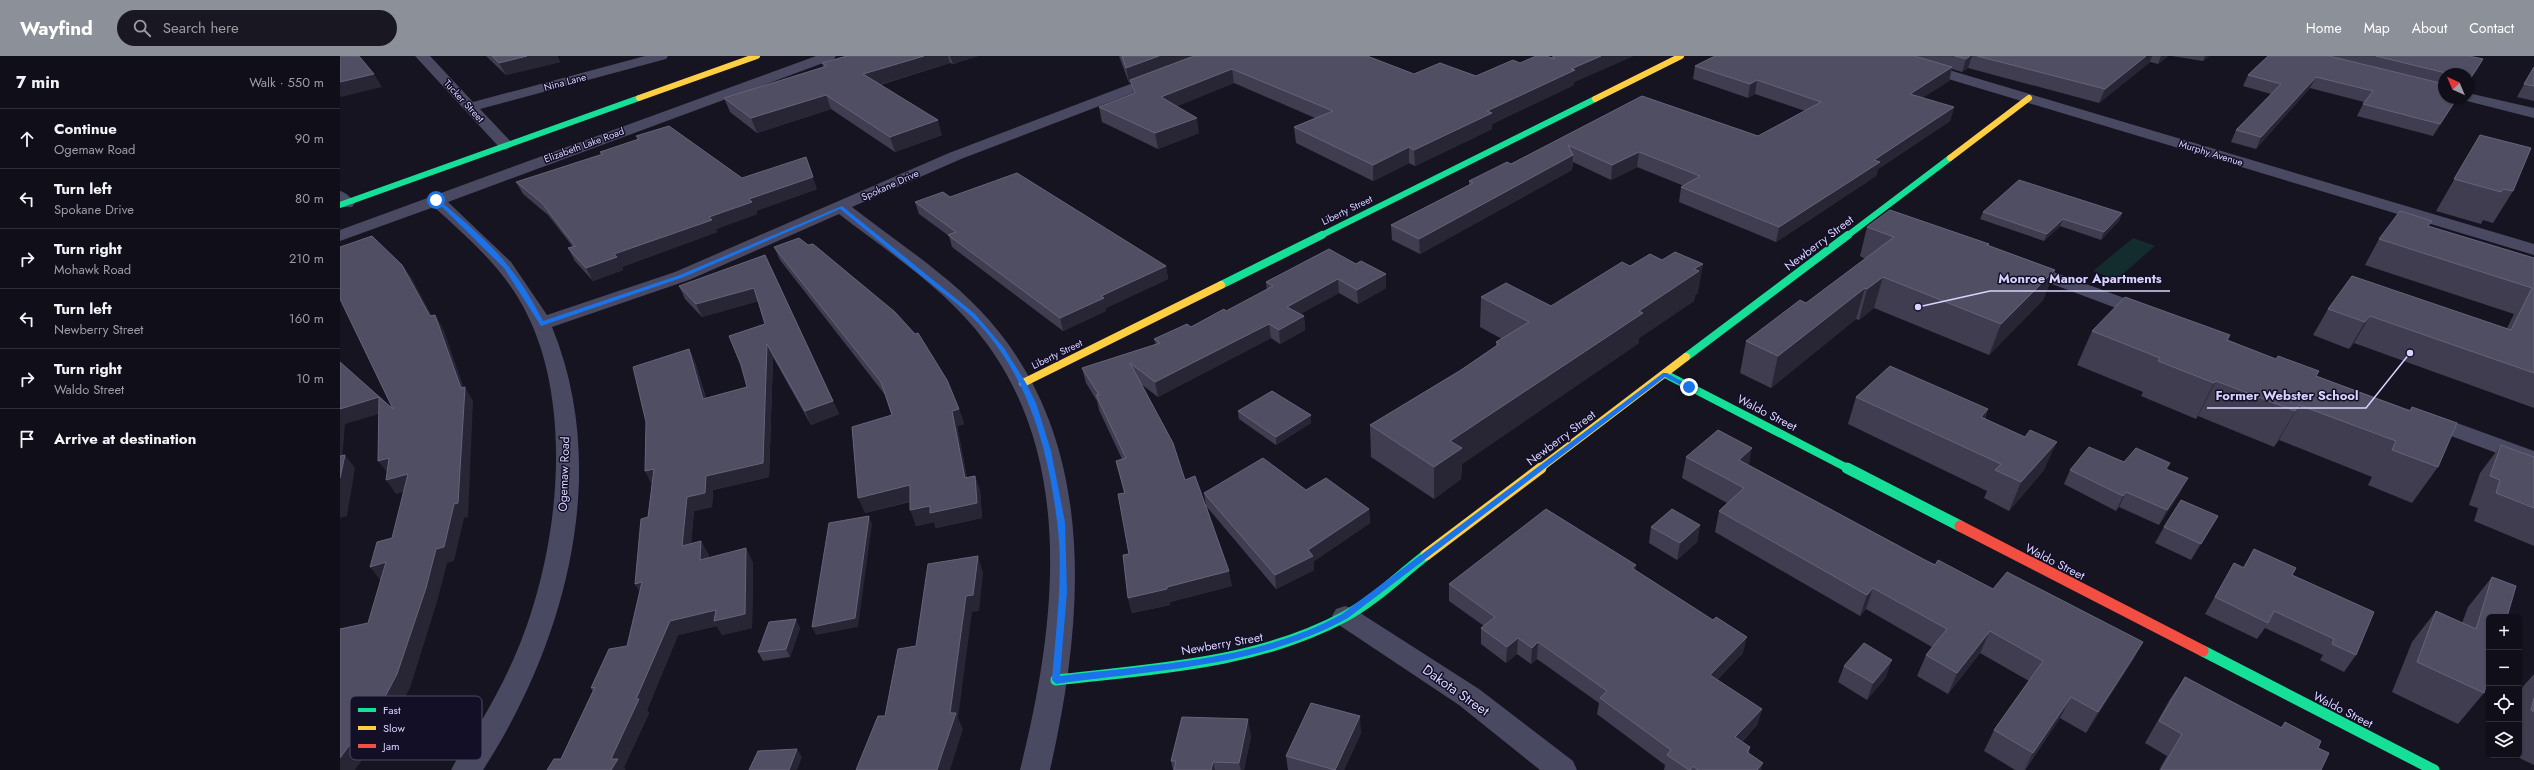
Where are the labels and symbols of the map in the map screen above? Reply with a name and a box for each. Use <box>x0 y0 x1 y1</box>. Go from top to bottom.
north arrow <box>2438 68 2474 104</box>
street label: Nina Lane <box>542 69 588 95</box>
street label: Tucker Street <box>440 76 488 126</box>
street label: Elizabeth Lake Road <box>542 123 626 167</box>
street label: Murphy Avenue <box>2177 136 2245 170</box>
street label: Spokane Drive <box>859 166 921 204</box>
route start <box>427 191 445 209</box>
street label: Liberty Street <box>1319 191 1376 229</box>
street label: Newberry Street <box>1781 211 1857 275</box>
callout: Monroe Manor Apartments <box>1990 266 2170 291</box>
text: Monroe Manor Apartments <box>1998 269 2162 288</box>
street label: Liberty Street <box>1029 335 1086 373</box>
route end <box>1680 378 1698 396</box>
callout: Former Webster School <box>2207 383 2366 408</box>
text: Former Webster School <box>2216 386 2359 405</box>
street label: Waldo Street <box>1734 390 1800 436</box>
street label: Newberry Street <box>1523 406 1599 470</box>
street label: Ogemaw Road <box>554 436 574 512</box>
street label: Waldo Street <box>2022 539 2088 585</box>
street label: Newberry Street <box>1180 628 1264 660</box>
street label: Dakota Street <box>1419 660 1494 721</box>
street label: Waldo Street <box>2310 687 2376 733</box>
legend <box>350 696 482 760</box>
text: Fast <box>383 702 401 718</box>
text: Slow <box>383 720 405 736</box>
text: Jam <box>381 738 400 754</box>

